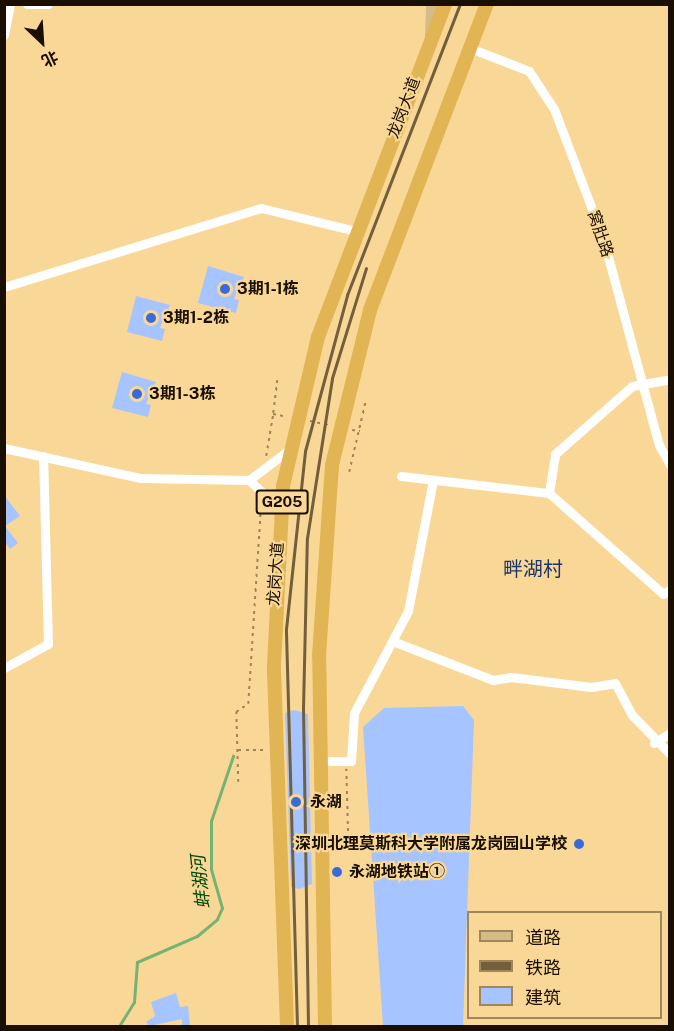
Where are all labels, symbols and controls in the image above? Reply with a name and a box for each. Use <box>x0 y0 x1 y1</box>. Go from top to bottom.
north arrow <box>12 12 72 72</box>
text: 北 <box>39 47 61 71</box>
street label: 龙岗大道 <box>384 75 424 141</box>
street label: 窝肚路 <box>583 208 617 260</box>
place label: 3期1-1栋 <box>237 279 299 299</box>
marker: 3期1-1栋 <box>218 282 232 296</box>
place label: 3期1-2栋 <box>163 308 229 328</box>
marker: 3期1-2栋 <box>144 311 158 325</box>
place label: 3期1-3栋 <box>149 384 215 404</box>
marker: 3期1-3栋 <box>130 387 144 401</box>
road number: G205 <box>255 490 309 514</box>
street label: 龙岗大道 <box>264 541 288 607</box>
district label: 畔湖村 <box>503 557 563 581</box>
place label: 永湖 <box>310 792 342 812</box>
marker: 永湖 <box>287 793 305 811</box>
place label: 深圳北理莫斯科大学附属龙岗园山学校 <box>295 834 567 854</box>
marker: 深圳北理莫斯科大学附属龙岗园山学校 <box>572 837 586 851</box>
water label: 蚌湖河 <box>187 854 215 910</box>
place label: 永湖地铁站① <box>349 862 445 882</box>
marker: 永湖地铁站① <box>330 865 344 879</box>
legend <box>467 911 662 1019</box>
text: 道路 <box>525 927 561 948</box>
text: 铁路 <box>525 957 561 978</box>
text: 建筑 <box>525 987 561 1008</box>

